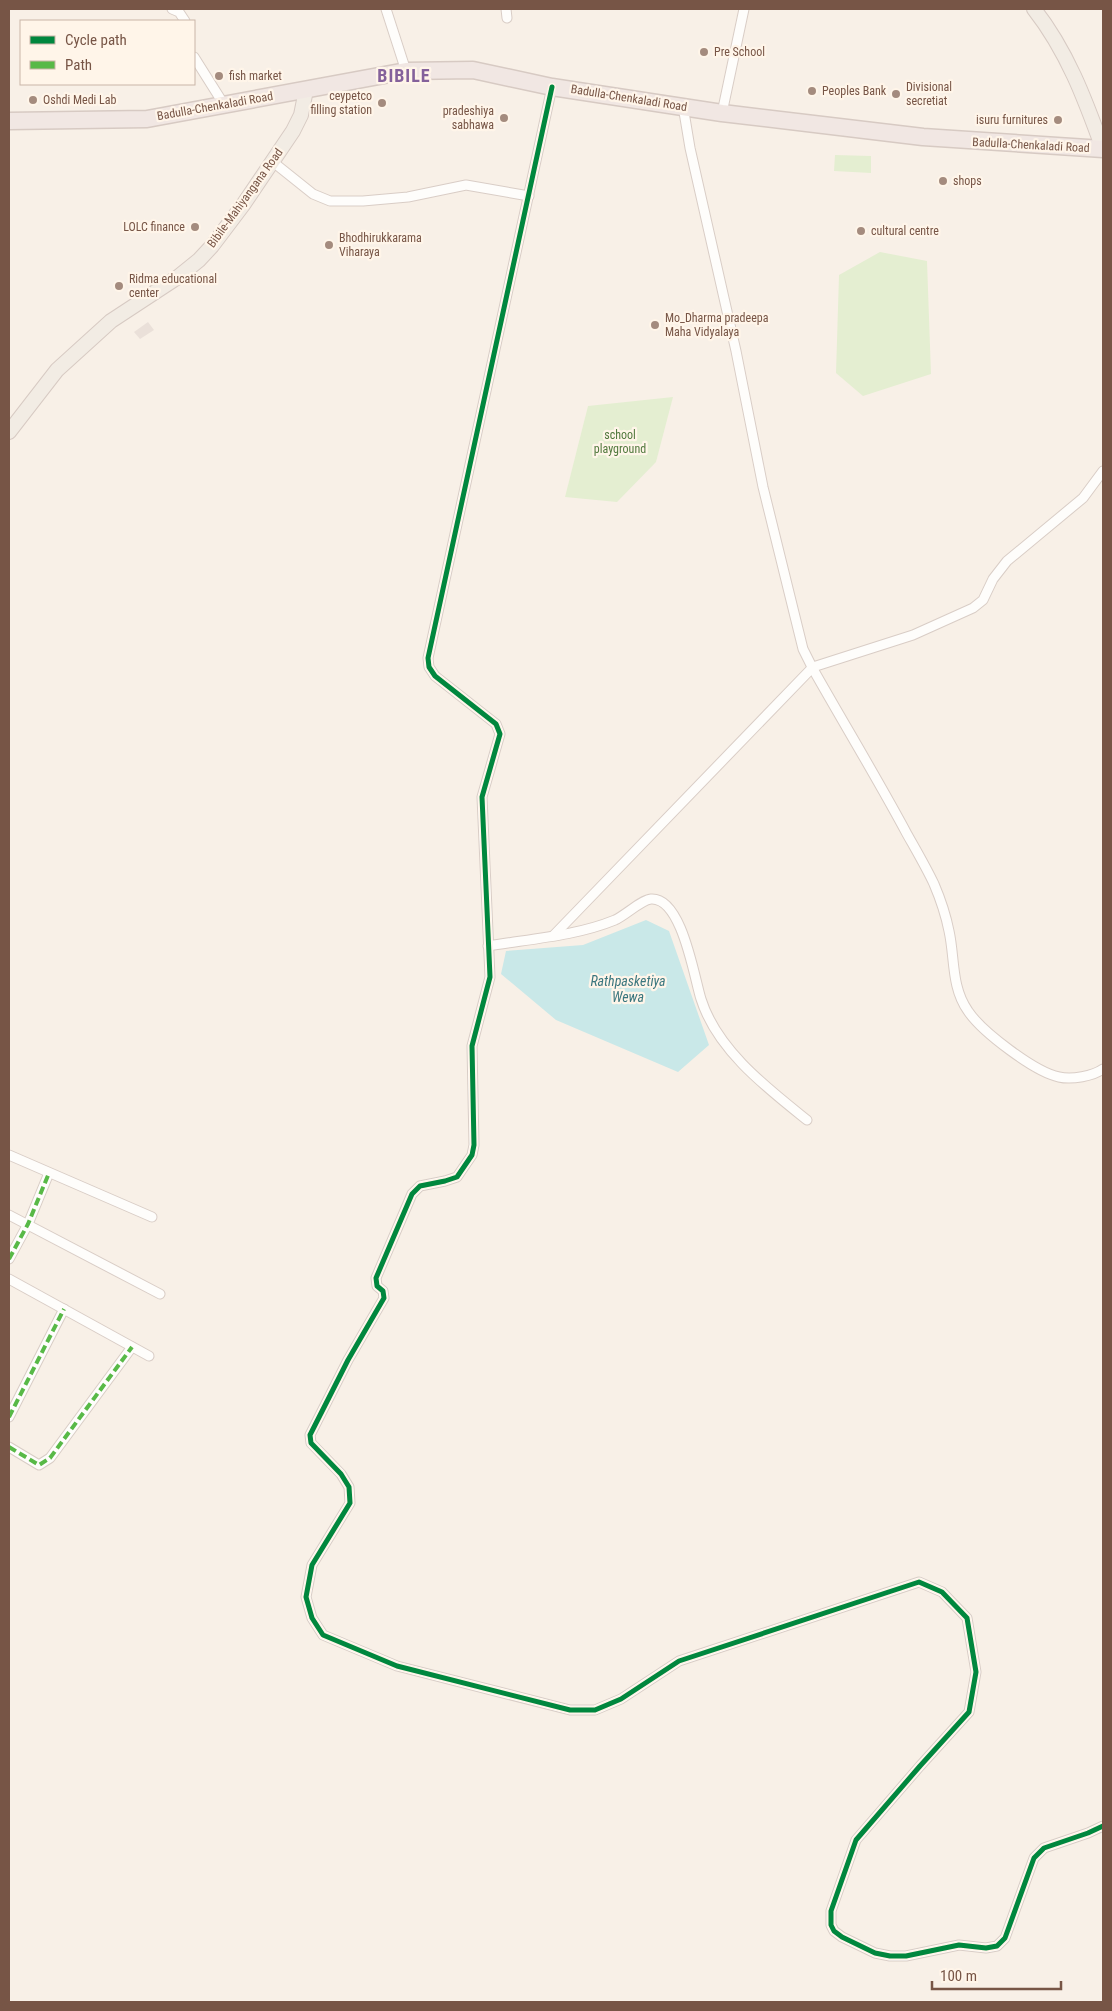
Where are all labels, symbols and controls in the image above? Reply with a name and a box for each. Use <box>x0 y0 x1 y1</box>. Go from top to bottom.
legend <box>20 20 195 85</box>
text: Cycle path <box>65 31 127 49</box>
place label: Pre School <box>714 45 765 59</box>
marker: Pre School <box>698 46 710 58</box>
text: Path <box>65 56 92 74</box>
district label: BIBILE <box>377 65 431 86</box>
place label: fish market <box>229 69 282 83</box>
marker: fish market <box>213 70 225 82</box>
place label: Divisional secretiat <box>906 80 952 108</box>
street label: Badulla-Chenkaladi Road <box>570 82 688 114</box>
place label: Peoples Bank <box>822 84 887 98</box>
marker: Peoples Bank <box>806 85 818 97</box>
marker: Divisional secretiat <box>890 88 902 100</box>
street label: Badulla-Chenkaladi Road <box>156 89 274 123</box>
place label: ceypetco filling station <box>310 89 372 117</box>
place label: Oshdi Medi Lab <box>43 93 117 107</box>
marker: Oshdi Medi Lab <box>27 94 39 106</box>
marker: ceypetco filling station <box>376 97 388 109</box>
place label: pradeshiya sabhawa <box>443 104 494 132</box>
marker: pradeshiya sabhawa <box>498 112 510 124</box>
place label: isuru furnitures <box>976 113 1048 127</box>
marker: isuru furnitures <box>1052 114 1064 126</box>
street label: Badulla-Chenkaladi Road <box>972 135 1090 155</box>
street label: Bibile-Mahiyangana Road <box>204 146 286 250</box>
place label: shops <box>953 174 982 188</box>
marker: shops <box>937 175 949 187</box>
place label: LOLC finance <box>123 220 185 234</box>
marker: LOLC finance <box>189 221 201 233</box>
place label: cultural centre <box>871 224 939 238</box>
marker: cultural centre <box>855 225 867 237</box>
place label: Bhodhirukkarama Viharaya <box>339 231 422 259</box>
marker: Bhodhirukkarama Viharaya <box>323 239 335 251</box>
place label: Ridma educational center <box>129 272 217 300</box>
marker: Ridma educational center <box>113 280 125 292</box>
place label: Mo_Dharma pradeepa Maha Vidyalaya <box>665 311 769 339</box>
marker: Mo_Dharma pradeepa Maha Vidyalaya <box>649 319 661 331</box>
park label: school playground <box>594 428 646 456</box>
water label: Rathpasketiya Wewa <box>590 973 666 1005</box>
scale bar <box>932 1958 1061 1990</box>
text: 100 m <box>940 1967 977 1985</box>

